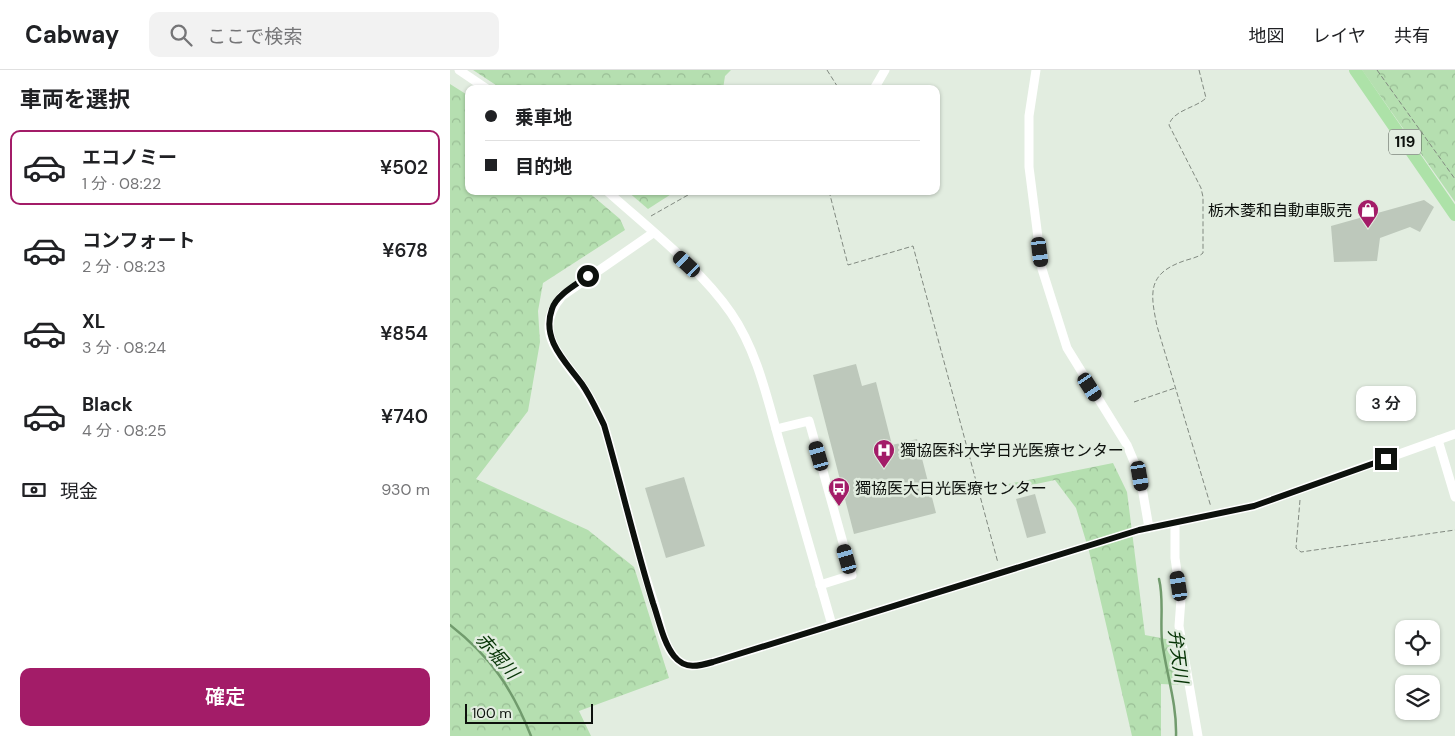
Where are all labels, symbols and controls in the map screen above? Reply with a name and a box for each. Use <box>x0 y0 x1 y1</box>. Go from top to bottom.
search box <box>149 12 499 57</box>
text: Cabway <box>25 19 119 50</box>
icon: search <box>167 21 195 49</box>
text: ここで検索 <box>207 24 302 49</box>
text: 地図 <box>1249 24 1285 48</box>
text: レイヤ <box>1313 24 1366 48</box>
text: 共有 <box>1394 24 1430 48</box>
text: 車両を選択 <box>20 85 130 114</box>
text: 乗車地 <box>515 105 572 130</box>
road number: 119 <box>1389 130 1421 154</box>
icon: car <box>22 145 67 190</box>
text: エコノミー <box>82 145 177 170</box>
text: 目的地 <box>515 154 572 179</box>
text: ¥502 <box>380 155 428 180</box>
text: 1 分 · 08:22 <box>82 173 161 194</box>
shop icon: 栃木菱和自動車販売 <box>1356 198 1380 229</box>
place label: 栃木菱和自動車販売 <box>1208 200 1352 221</box>
icon: car <box>22 228 67 273</box>
text: コンフォート <box>82 228 195 253</box>
car <box>1030 236 1049 268</box>
text: ¥678 <box>382 238 428 263</box>
car <box>670 248 703 280</box>
text: 2 分 · 08:23 <box>82 256 166 277</box>
route start <box>577 265 599 287</box>
text: XL <box>82 309 105 334</box>
icon: car <box>22 311 67 356</box>
text: ¥854 <box>380 321 428 346</box>
text: 3 分 · 08:24 <box>82 337 166 358</box>
car <box>1075 370 1104 404</box>
callout: 3 分 <box>1356 386 1416 422</box>
text: Black <box>82 392 133 417</box>
text: 3 分 <box>1371 393 1401 414</box>
icon: car <box>22 394 67 439</box>
text: ¥740 <box>381 404 428 429</box>
text: 4 分 · 08:25 <box>82 420 167 441</box>
hospital icon: 獨協医科大学日光医療センター <box>872 438 896 469</box>
car <box>807 440 830 472</box>
place label: 獨協医科大学日光医療センター <box>900 440 1124 461</box>
route end <box>1375 448 1397 470</box>
car <box>1130 460 1149 492</box>
icon: cash <box>20 476 48 504</box>
bus stop icon: 獨協医大日光医療センター <box>827 476 851 507</box>
place label: 獨協医大日光医療センター <box>855 478 1047 499</box>
text: 現金 <box>60 479 98 504</box>
text: 930 m <box>381 479 430 500</box>
car <box>835 543 858 575</box>
car <box>1169 570 1188 602</box>
map controls <box>1395 620 1440 720</box>
button: locate <box>1395 620 1440 665</box>
water label: 赤堀川 <box>470 628 525 686</box>
water label: 弁天川 <box>1163 628 1193 686</box>
button: 確定 <box>20 668 430 726</box>
button: layers <box>1395 675 1440 720</box>
scale bar <box>465 701 592 724</box>
text: 100 m <box>472 704 512 722</box>

